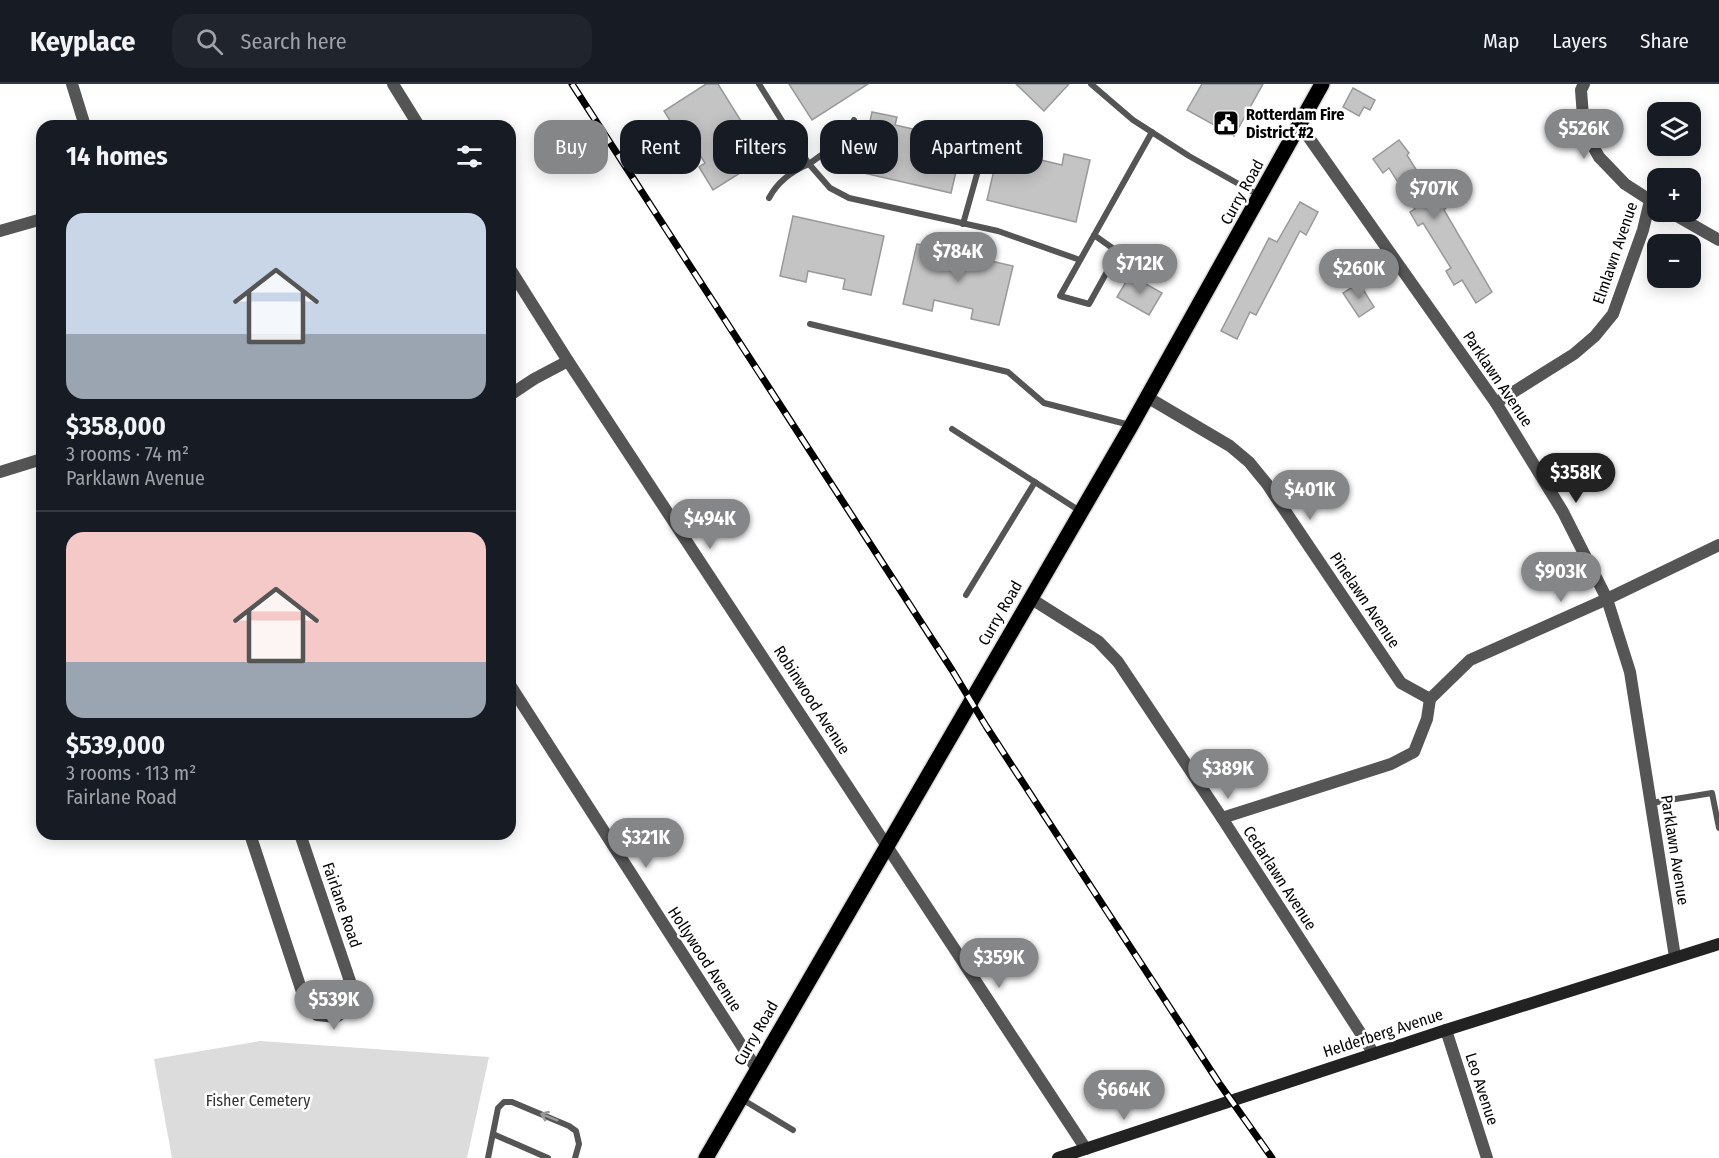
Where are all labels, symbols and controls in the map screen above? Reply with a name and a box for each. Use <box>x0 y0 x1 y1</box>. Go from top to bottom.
search box <box>172 14 592 68</box>
text: Keyplace <box>30 25 136 58</box>
icon: search <box>193 25 226 58</box>
text: Search here <box>241 28 347 55</box>
text: Map <box>1483 28 1519 54</box>
text: Layers <box>1552 28 1607 54</box>
text: Share <box>1640 28 1689 54</box>
map controls <box>1647 102 1701 288</box>
button: layers <box>1647 102 1701 156</box>
place label: Rotterdam Fire District #2 <box>1246 105 1344 142</box>
public building icon: Rotterdam Fire District #2 <box>1211 108 1241 138</box>
pin: $526K <box>1542 109 1626 160</box>
text: $526K <box>1559 116 1609 140</box>
chip: Buy <box>534 120 608 174</box>
chip: Rent <box>620 120 701 174</box>
chip: Filters <box>713 120 808 174</box>
chip: New <box>820 120 898 174</box>
chip: Apartment <box>910 120 1043 174</box>
icon: filters <box>453 140 486 173</box>
text: 14 homes <box>66 141 168 172</box>
street label: Curry Road <box>1216 156 1268 228</box>
button: + <box>1647 168 1701 222</box>
pin: $707K <box>1392 169 1476 220</box>
text: $707K <box>1410 176 1458 200</box>
street label: Elmlawn Avenue <box>1589 199 1641 306</box>
pin: $784K <box>916 232 1000 283</box>
button: − <box>1647 234 1701 288</box>
text: $784K <box>933 239 983 263</box>
pin: $712K <box>1098 244 1182 295</box>
pin: $260K <box>1317 249 1401 300</box>
text: $712K <box>1116 251 1164 275</box>
icon: home <box>222 252 330 360</box>
text: $260K <box>1333 256 1385 280</box>
street label: Parklawn Avenue <box>1459 328 1537 430</box>
text: $358,000 <box>66 411 166 442</box>
text: 3 rooms · 74 m² <box>66 442 189 466</box>
pin: $358K <box>1534 453 1618 504</box>
text: $358K <box>1550 460 1602 484</box>
text: Parklawn Avenue <box>66 466 205 490</box>
pin: $401K <box>1268 470 1352 521</box>
text: $401K <box>1285 477 1335 501</box>
pin: $494K <box>668 499 752 550</box>
text: $494K <box>684 506 736 530</box>
street label: Pinelawn Avenue <box>1326 549 1404 652</box>
pin: $903K <box>1519 552 1603 603</box>
text: $903K <box>1535 559 1587 583</box>
icon: home <box>222 571 330 679</box>
street label: Curry Road <box>974 577 1026 649</box>
street label: Robinwood Avenue <box>770 642 854 758</box>
text: $539,000 <box>66 730 165 761</box>
pin: $389K <box>1186 749 1270 800</box>
text: $389K <box>1202 756 1254 780</box>
text: 3 rooms · 113 m² <box>66 761 196 785</box>
text: Fairlane Road <box>66 785 177 809</box>
street label: Parklawn Avenue <box>1657 794 1693 906</box>
pin: $321K <box>604 818 688 869</box>
street label: Cedarlawn Avenue <box>1239 822 1321 934</box>
text: $321K <box>622 825 670 849</box>
street label: Fairlane Road <box>319 860 365 950</box>
street label: Hollywood Avenue <box>664 903 746 1015</box>
pin: $359K <box>957 938 1041 989</box>
text: $359K <box>974 945 1024 969</box>
pin: $539K <box>292 980 376 1031</box>
text: $539K <box>309 987 359 1011</box>
street label: Curry Road <box>730 997 782 1069</box>
street label: Helderberg Avenue <box>1321 1005 1445 1061</box>
street label: Leo Avenue <box>1461 1050 1503 1128</box>
pin: $664K <box>1082 1070 1166 1121</box>
text: $664K <box>1098 1077 1150 1101</box>
park label: Fisher Cemetery <box>206 1091 311 1110</box>
one-way arrow <box>540 1111 559 1122</box>

